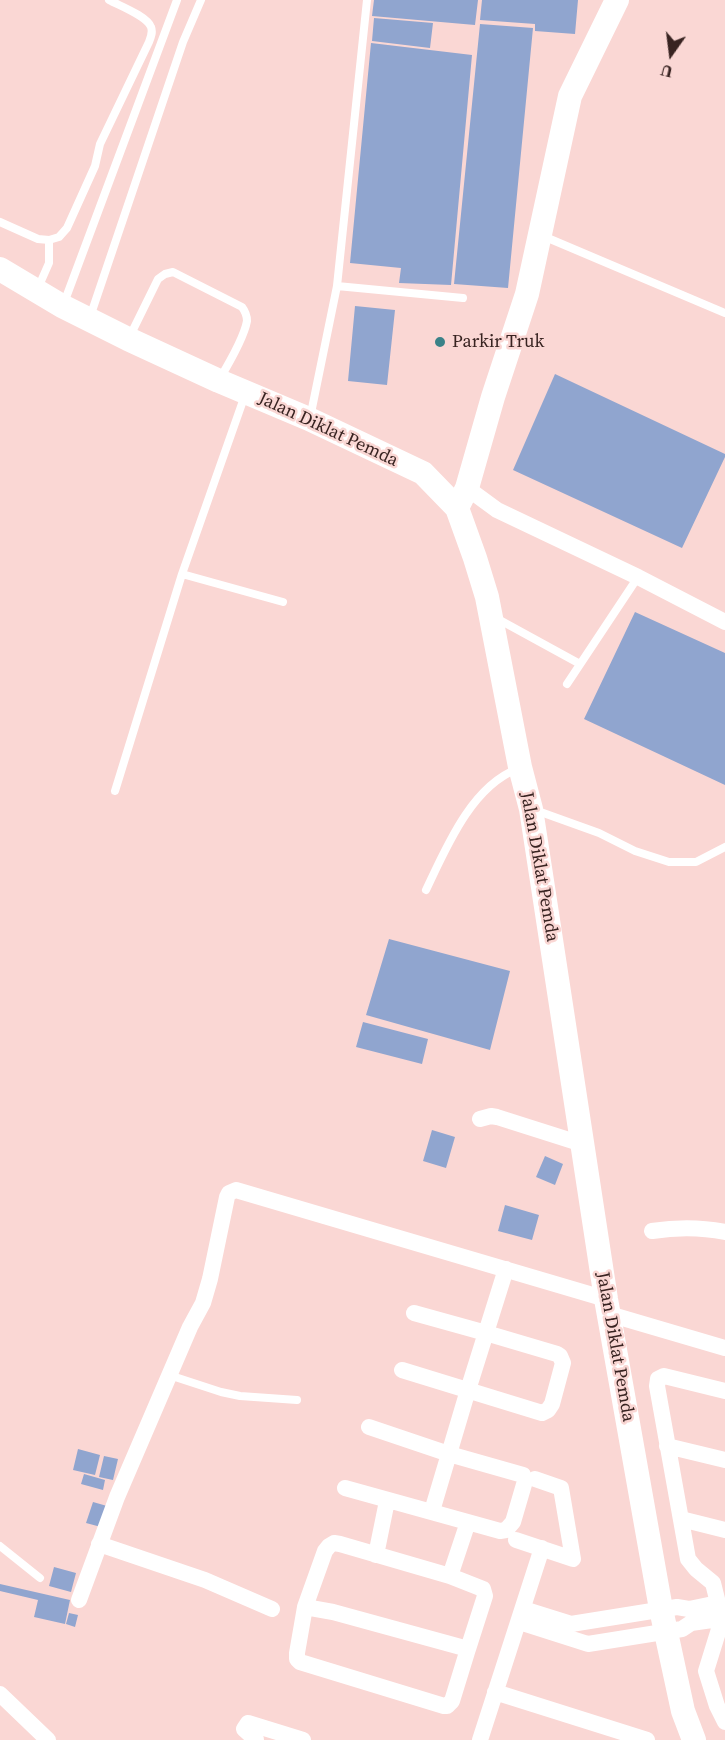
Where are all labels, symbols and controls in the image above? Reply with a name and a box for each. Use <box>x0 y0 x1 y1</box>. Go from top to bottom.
north arrow <box>641 24 701 84</box>
text: U <box>658 59 675 84</box>
place label: Parkir Truk <box>452 331 544 353</box>
marker: Parkir Truk <box>433 335 447 349</box>
street label: Jalan Diklat Pemda <box>255 388 401 472</box>
street label: Jalan Diklat Pemda <box>515 790 563 944</box>
street label: Jalan Diklat Pemda <box>591 1270 639 1424</box>

